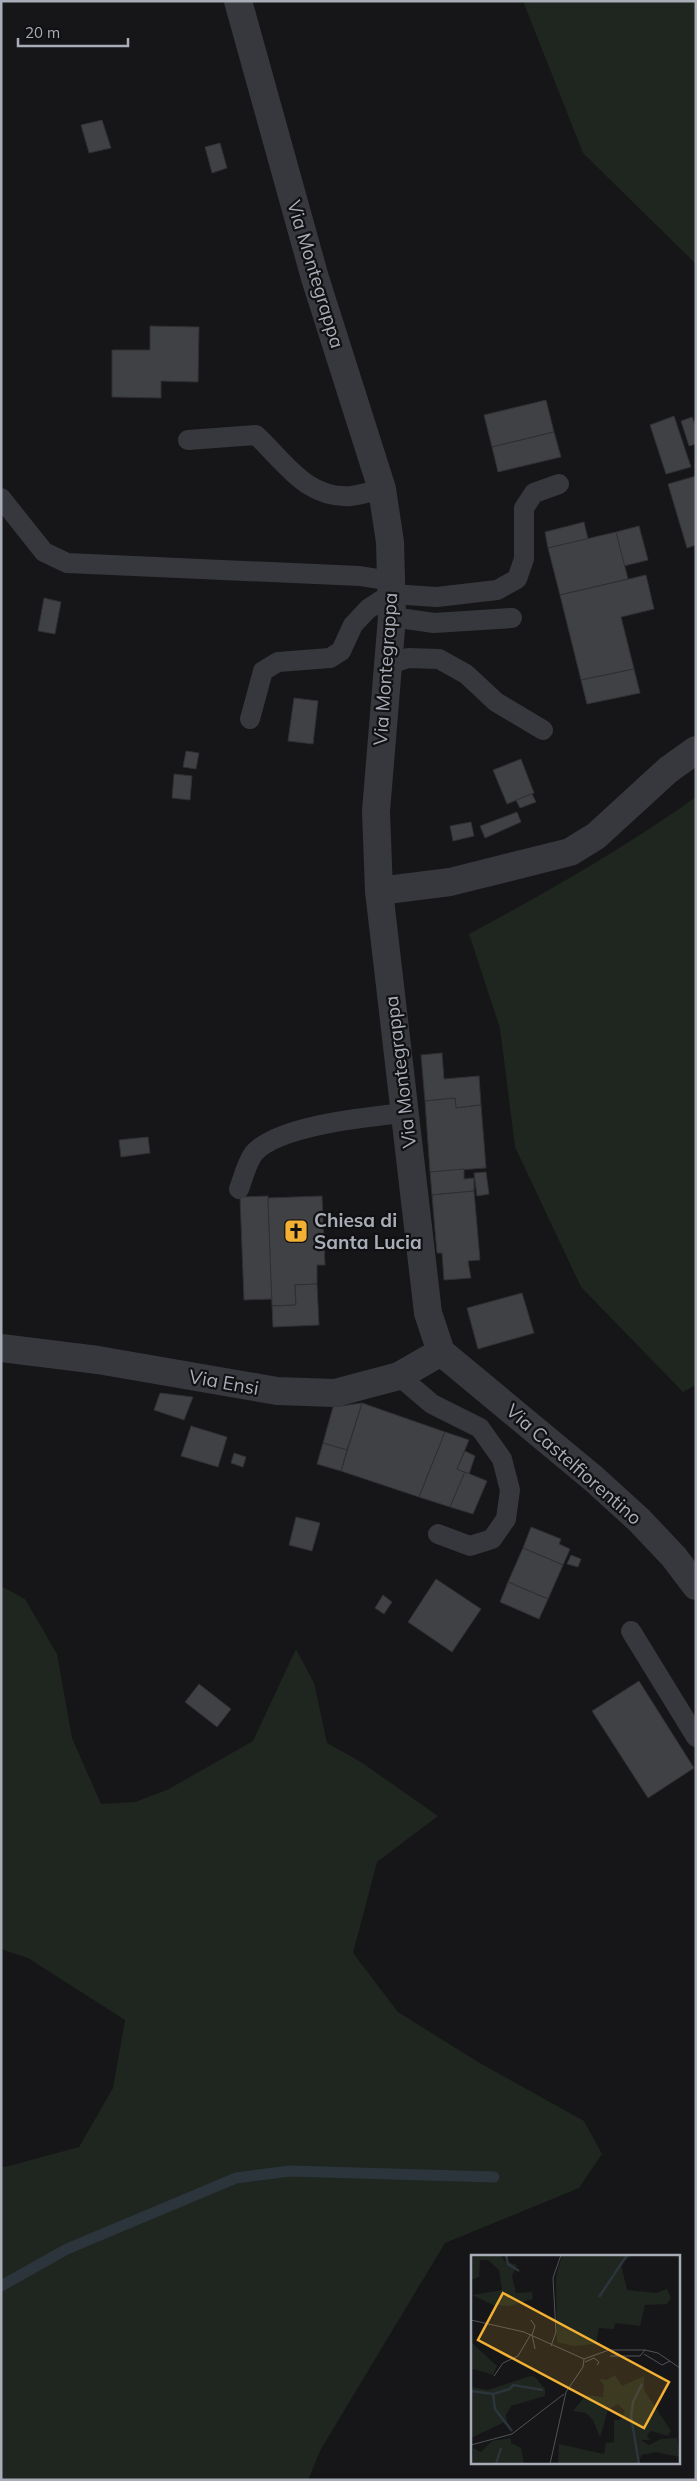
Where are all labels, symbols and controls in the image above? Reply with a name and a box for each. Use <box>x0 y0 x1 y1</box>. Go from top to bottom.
scale bar <box>18 15 128 47</box>
text: 20 m <box>25 23 60 42</box>
street label: Via Montegrappa <box>282 197 350 351</box>
street label: Via Montegrappa <box>368 592 402 746</box>
street label: Via Montegrappa <box>379 995 421 1149</box>
place label: Chiesa di Santa Lucia <box>314 1208 422 1254</box>
church icon: Chiesa di Santa Lucia <box>283 1218 309 1244</box>
street label: Via Ensi <box>187 1364 261 1400</box>
street label: Via Castelfiorentino <box>501 1398 647 1530</box>
inset map <box>471 2255 680 2464</box>

